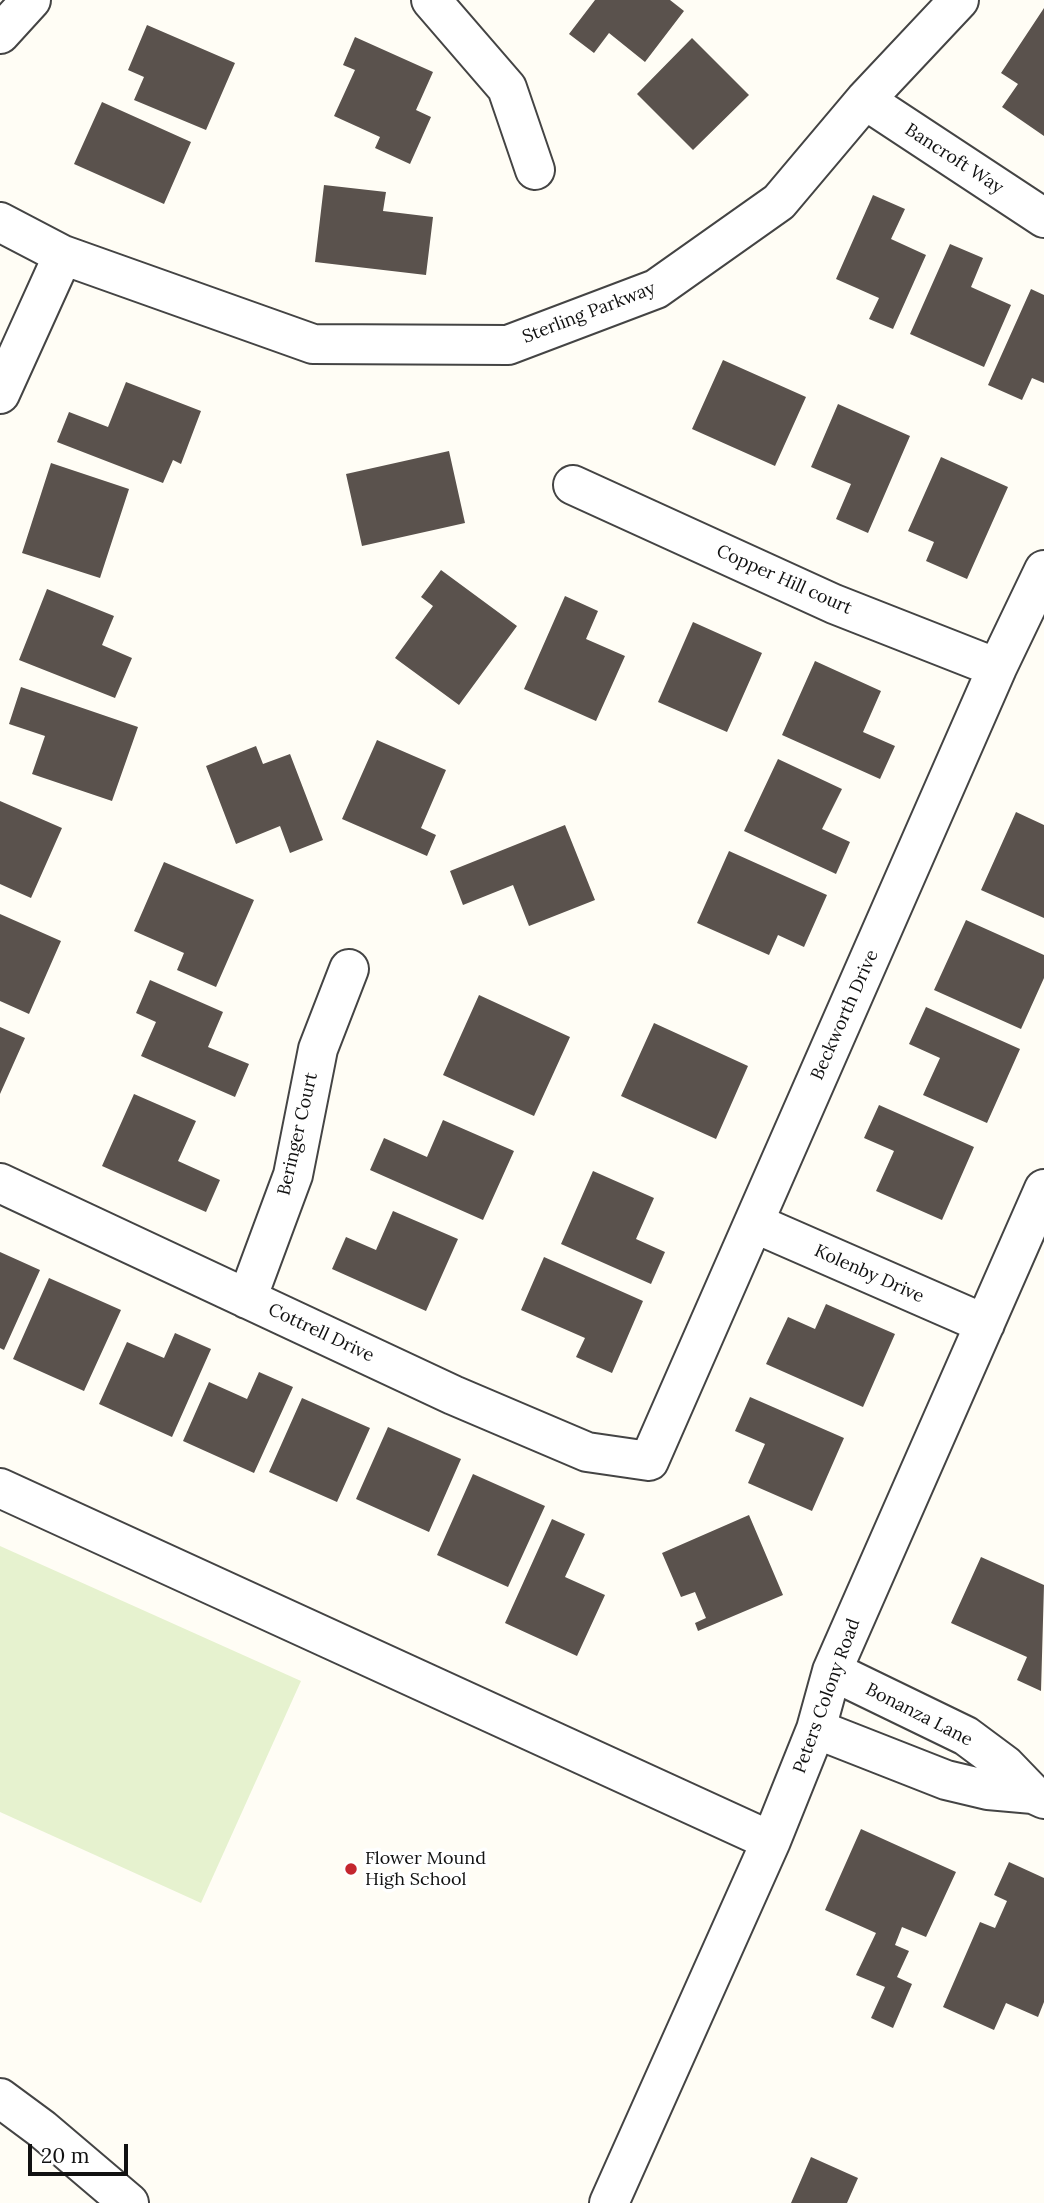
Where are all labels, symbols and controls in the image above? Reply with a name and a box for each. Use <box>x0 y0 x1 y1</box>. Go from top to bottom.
street label: Bancroft Way <box>901 119 1007 199</box>
street label: Sterling Parkway <box>520 278 658 348</box>
street label: Copper Hill court <box>713 540 855 620</box>
street label: Beckworth Drive <box>807 947 883 1083</box>
street label: Beringer Court <box>273 1070 323 1198</box>
street label: Kolenby Drive <box>811 1240 927 1308</box>
street label: Cottrell Drive <box>265 1299 377 1367</box>
street label: Peters Colony Road <box>789 1616 865 1776</box>
street label: Bonanza Lane <box>862 1679 976 1751</box>
place label: Flower Mound High School <box>365 1848 486 1890</box>
marker: Flower Mound High School <box>343 1861 359 1877</box>
scale bar <box>32 2130 131 2174</box>
text: 20 m <box>41 2142 90 2169</box>

